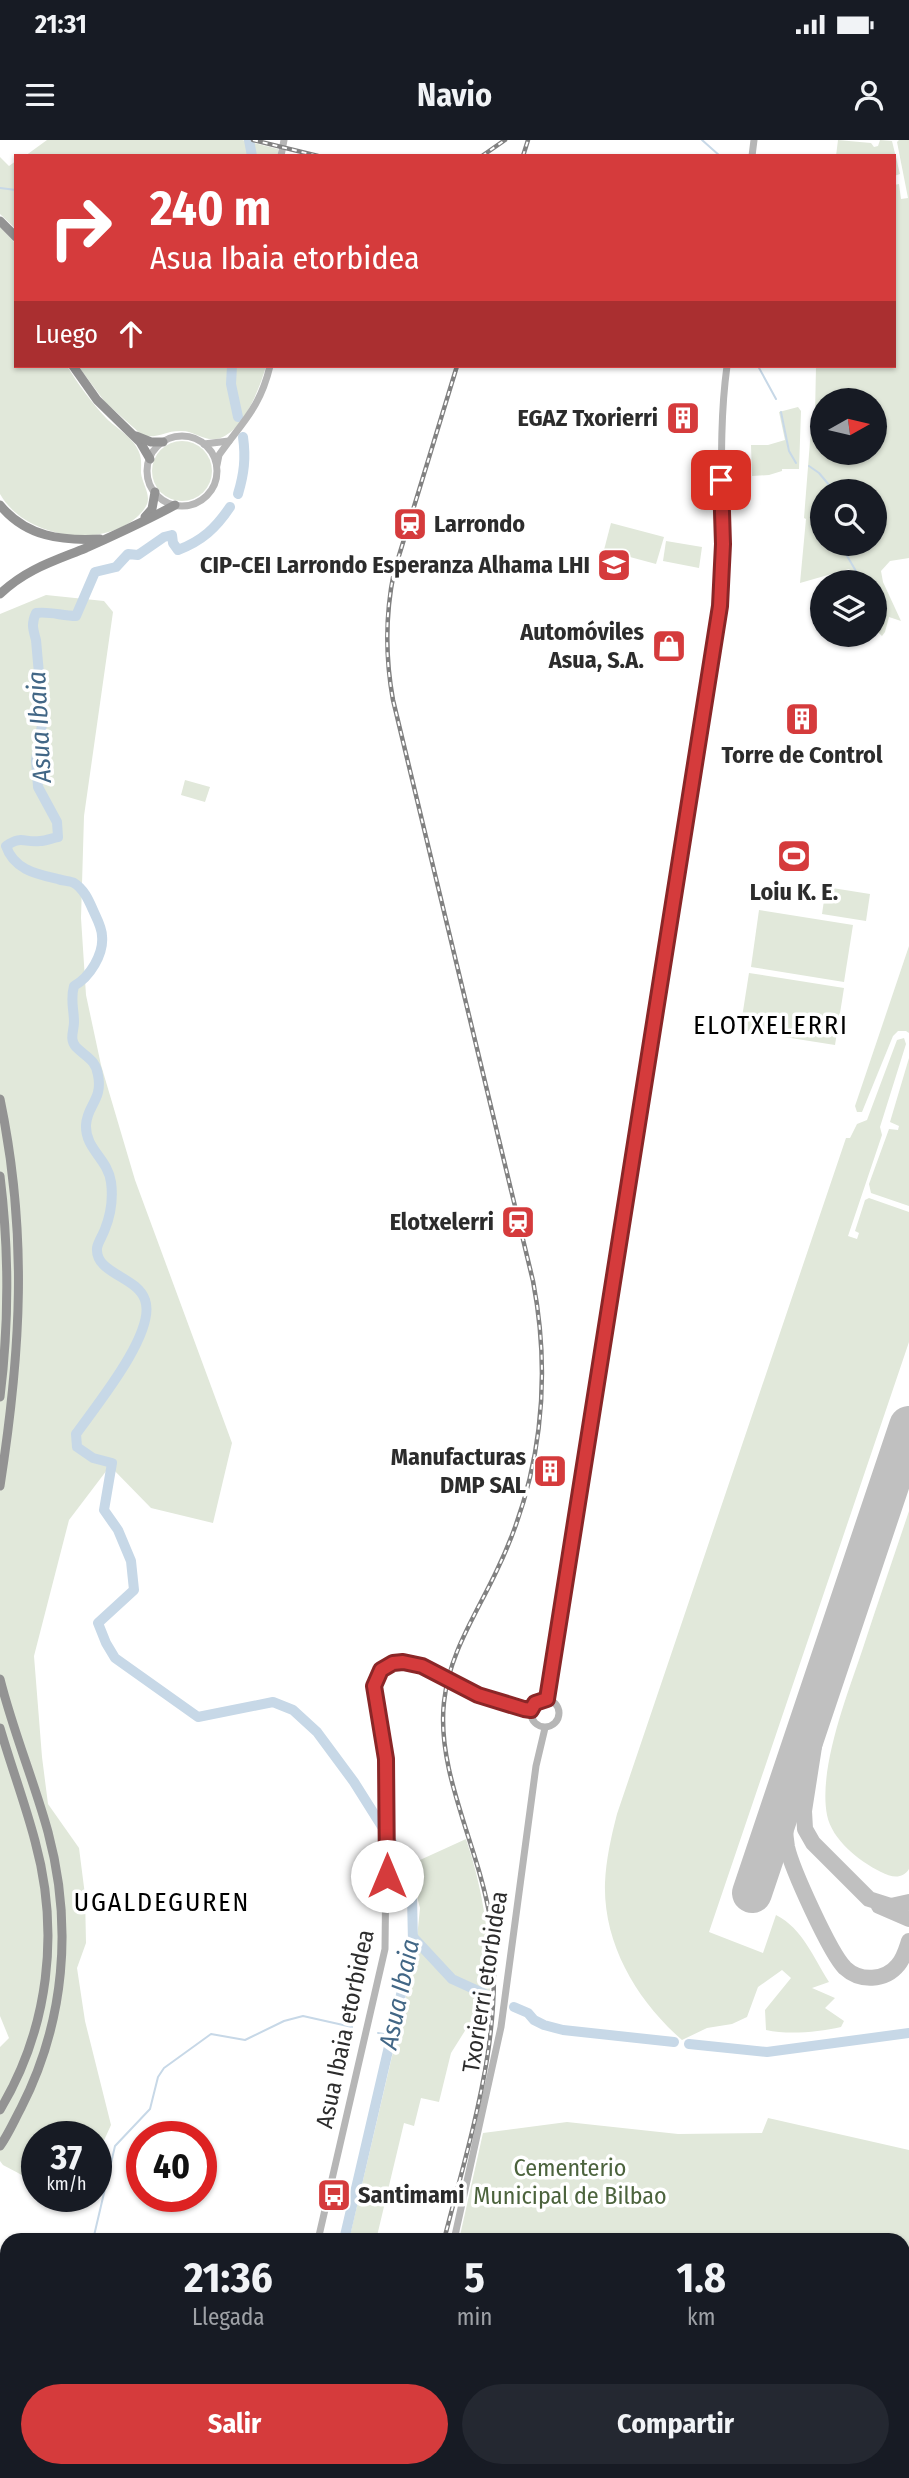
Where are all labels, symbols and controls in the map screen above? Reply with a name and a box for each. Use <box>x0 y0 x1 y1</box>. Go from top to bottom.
text: 21:31 <box>35 9 87 40</box>
icon: menu <box>21 76 59 114</box>
text: Navio <box>417 76 492 114</box>
icon: person <box>850 76 888 114</box>
text: 240 m <box>150 179 271 238</box>
icon: right <box>35 182 126 273</box>
text: Asua Ibaia etorbidea <box>150 239 420 277</box>
icon: ahead <box>112 315 150 353</box>
text: Luego <box>35 319 98 350</box>
north arrow <box>810 388 887 466</box>
map controls <box>810 388 887 647</box>
building icon: EGAZ Txorierri <box>664 399 702 437</box>
place label: EGAZ Txorierri <box>517 404 658 432</box>
pin <box>691 450 751 510</box>
icon: arrive <box>702 461 740 499</box>
button: search <box>810 479 887 556</box>
station icon: Larrondo <box>391 505 429 543</box>
place label: Larrondo <box>434 510 525 538</box>
school or university icon: CIP-CEI Larrondo Esperanza Alhama LHI <box>595 546 633 584</box>
place label: CIP-CEI Larrondo Esperanza Alhama LHI <box>200 551 590 579</box>
button: layers <box>810 570 887 647</box>
place label: Automóviles Asua, S.A. <box>519 618 644 674</box>
shop icon: Automóviles Asua, S.A. <box>650 627 688 665</box>
water label: Asua Ibaia <box>21 670 58 784</box>
building icon: Torre de Control <box>783 700 821 738</box>
place label: Torre de Control <box>722 741 883 769</box>
sports icon: Loiu K. E. <box>775 837 813 875</box>
place label: Loiu K. E. <box>750 878 838 906</box>
district label: ELOTXELERRI <box>693 1010 849 1041</box>
station icon: Elotxelerri <box>499 1203 537 1241</box>
place label: Elotxelerri <box>390 1208 494 1236</box>
place label: Manufacturas DMP SAL <box>391 1443 526 1499</box>
building icon: Manufacturas DMP SAL <box>531 1452 569 1490</box>
position arrow <box>350 1839 424 1913</box>
district label: UGALDEGUREN <box>74 1887 250 1918</box>
street label: Txorierri etorbidea <box>457 1889 513 2075</box>
street label: Asua Ibaia etorbidea <box>310 1927 380 2131</box>
water label: Asua Ibaia <box>373 1936 426 2053</box>
speed limit sign: 40 <box>126 2121 217 2212</box>
text: 37 <box>51 2136 82 2178</box>
park label: Cementerio Municipal de Bilbao <box>473 2154 667 2210</box>
text: km/h <box>46 2173 87 2195</box>
bus stop icon: Santimami <box>315 2176 353 2214</box>
place label: Santimami <box>358 2181 464 2209</box>
text: 21:36 <box>184 2253 273 2303</box>
text: 5 <box>464 2253 485 2303</box>
text: 1.8 <box>676 2253 726 2303</box>
text: Llegada <box>192 2303 265 2331</box>
text: min <box>457 2303 492 2331</box>
text: km <box>687 2303 715 2331</box>
button: Salir <box>21 2384 448 2464</box>
button: Compartir <box>462 2384 889 2464</box>

